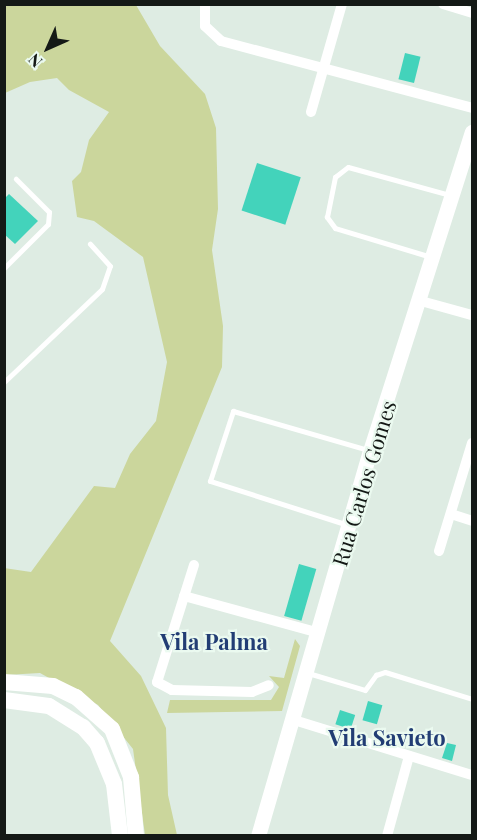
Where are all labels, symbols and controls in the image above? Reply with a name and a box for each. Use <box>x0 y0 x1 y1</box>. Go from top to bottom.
north arrow <box>18 18 78 78</box>
text: N <box>23 50 46 73</box>
street label: Rua Carlos Gomes <box>326 397 400 569</box>
district label: Vila Palma <box>160 629 268 655</box>
district label: Vila Savieto <box>328 725 446 751</box>

